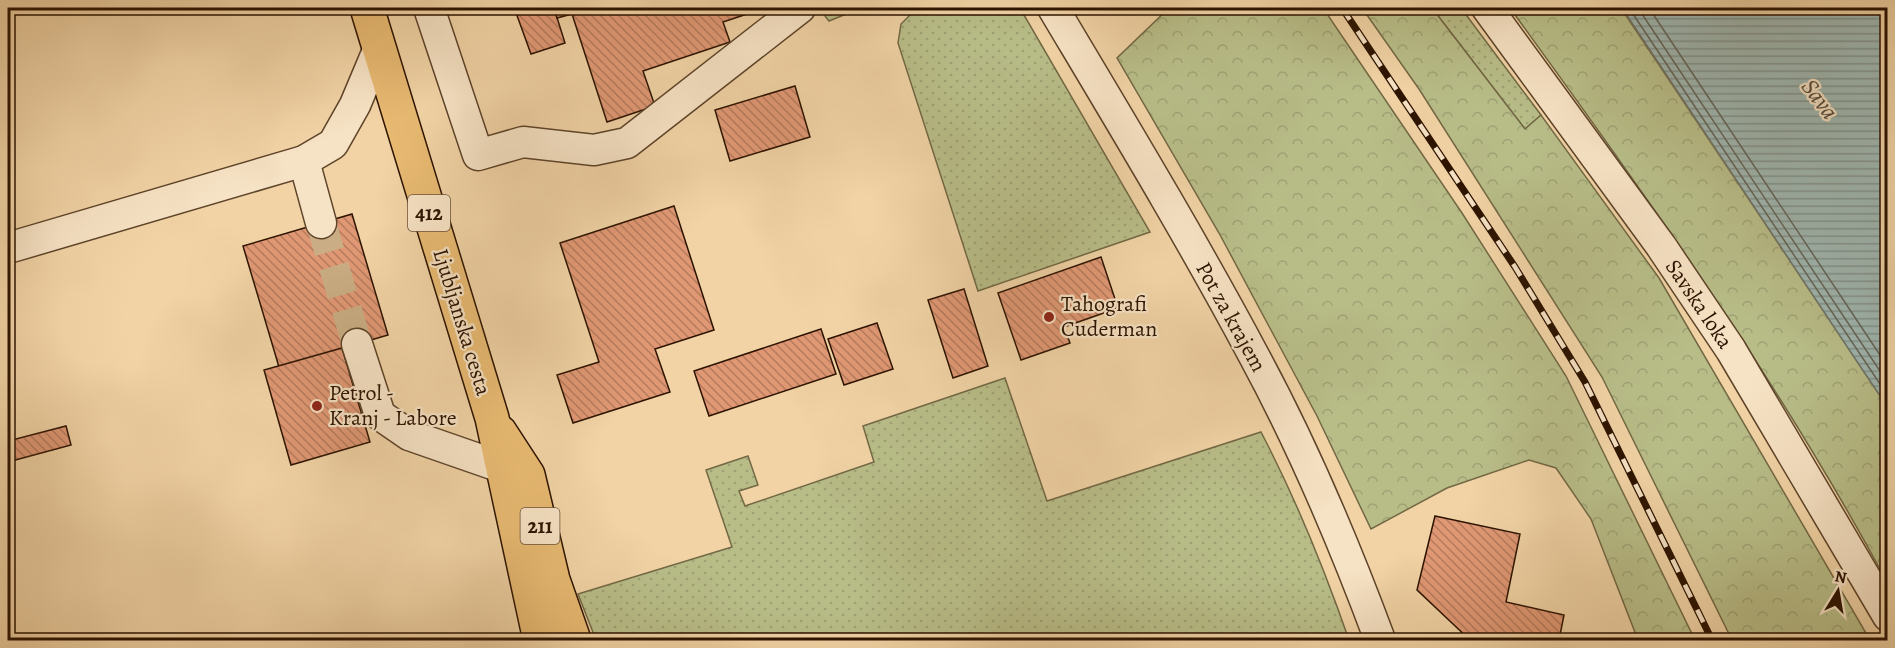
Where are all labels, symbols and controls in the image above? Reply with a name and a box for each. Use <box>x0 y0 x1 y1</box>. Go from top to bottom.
water label: Sava <box>1794 72 1846 126</box>
road number: 412 <box>408 195 450 231</box>
street label: Ljubljanska cesta <box>425 245 499 400</box>
street label: Savska loka <box>1658 253 1740 355</box>
street label: Pot za krajem <box>1188 257 1274 377</box>
place label: Tahografi Cuderman <box>1061 289 1157 344</box>
marker: Tahografi Cuderman <box>1042 310 1056 324</box>
place label: Petrol - Kranj - Labore <box>329 378 457 433</box>
marker: Petrol - Kranj - Labore <box>310 399 324 413</box>
road number: 211 <box>520 508 560 544</box>
north arrow <box>1808 561 1868 621</box>
text: N <box>1833 565 1849 589</box>

